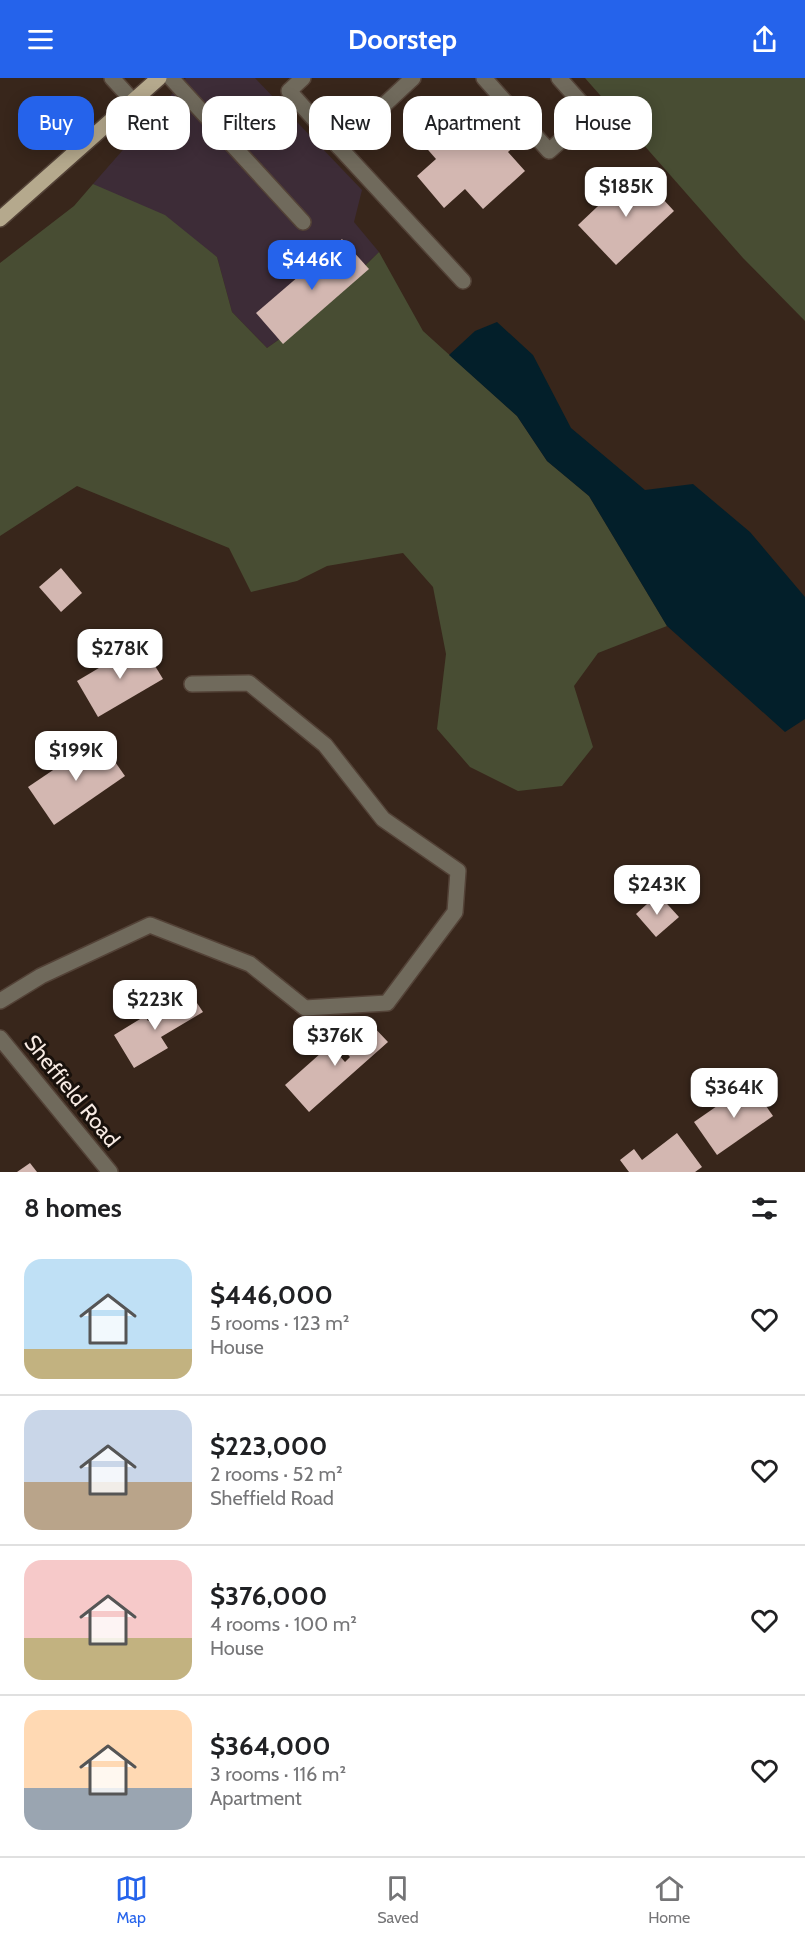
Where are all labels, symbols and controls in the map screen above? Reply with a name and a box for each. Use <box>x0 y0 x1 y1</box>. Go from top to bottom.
icon: menu <box>24 23 57 56</box>
text: Doorstep <box>348 23 457 56</box>
icon: share <box>748 23 781 56</box>
chip: Buy <box>18 96 94 150</box>
chip: Rent <box>106 96 190 150</box>
chip: Filters <box>202 96 297 150</box>
chip: New <box>309 96 391 150</box>
chip: Apartment <box>403 96 542 150</box>
chip: House <box>554 96 652 150</box>
pin: $185K <box>584 167 668 218</box>
text: $185K <box>599 174 653 198</box>
pin: $446K <box>270 240 354 291</box>
text: $446K <box>282 247 342 271</box>
pin: $278K <box>78 629 162 680</box>
text: $278K <box>92 636 149 660</box>
pin: $199K <box>34 731 118 782</box>
text: $199K <box>49 738 103 762</box>
pin: $243K <box>615 865 699 916</box>
text: $243K <box>628 872 686 896</box>
pin: $223K <box>113 980 197 1031</box>
text: $223K <box>127 987 183 1011</box>
pin: $376K <box>293 1016 377 1067</box>
text: $376K <box>307 1023 363 1047</box>
street label: Sheffield Road <box>19 1030 125 1152</box>
pin: $364K <box>692 1068 776 1119</box>
text: $364K <box>705 1075 763 1099</box>
text: 8 homes <box>24 1192 122 1224</box>
icon: filters <box>748 1192 781 1225</box>
text: $446,000 <box>210 1279 333 1311</box>
icon: home <box>72 1283 144 1355</box>
icon: heart <box>748 1303 781 1336</box>
text: 5 rooms · 123 m² <box>210 1311 349 1335</box>
text: House <box>210 1335 264 1359</box>
text: $223,000 <box>210 1430 327 1462</box>
icon: home <box>72 1434 144 1506</box>
icon: heart <box>748 1454 781 1487</box>
text: 2 rooms · 52 m² <box>210 1462 343 1486</box>
text: Sheffield Road <box>210 1486 334 1510</box>
text: $376,000 <box>210 1580 327 1612</box>
icon: home <box>72 1584 144 1656</box>
icon: heart <box>748 1604 781 1637</box>
text: 4 rooms · 100 m² <box>210 1612 357 1636</box>
text: House <box>210 1636 264 1660</box>
text: $364,000 <box>210 1730 331 1762</box>
icon: home <box>72 1734 144 1806</box>
icon: heart <box>748 1754 781 1787</box>
text: 3 rooms · 116 m² <box>210 1762 346 1786</box>
text: Apartment <box>210 1786 302 1810</box>
tab: Map <box>115 1872 148 1927</box>
tab: Saved <box>377 1872 419 1927</box>
tab: Home <box>648 1872 690 1927</box>

